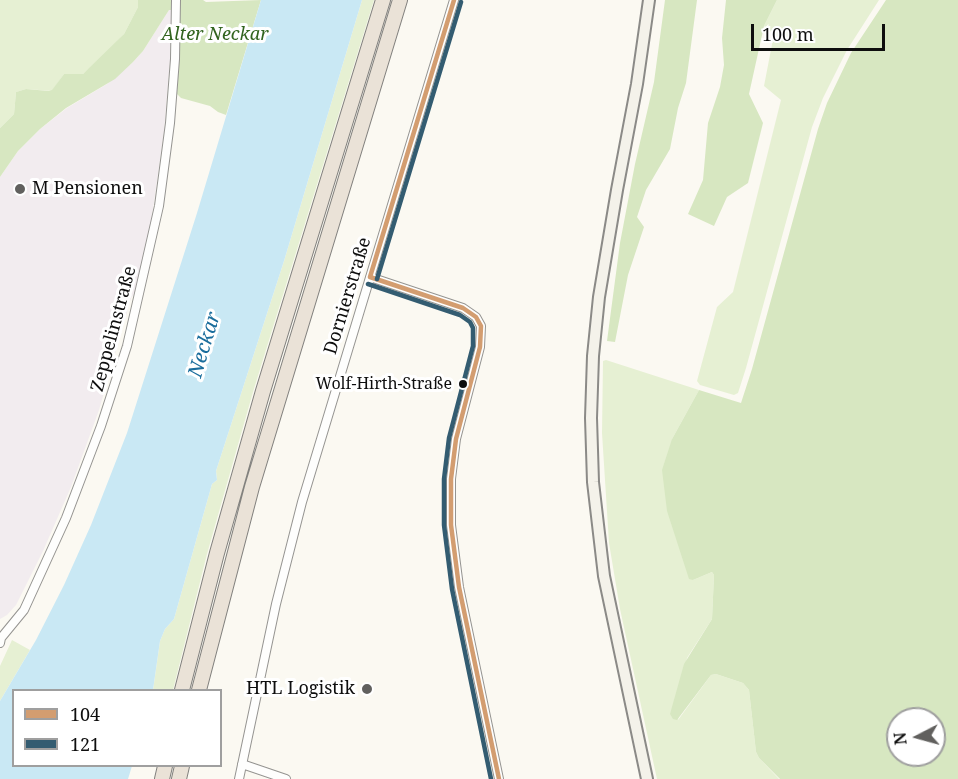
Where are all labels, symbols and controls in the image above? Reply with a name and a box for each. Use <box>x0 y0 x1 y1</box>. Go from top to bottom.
scale bar <box>754 12 888 50</box>
text: 100 m <box>762 22 814 46</box>
park label: Alter Neckar <box>161 24 269 46</box>
place label: M Pensionen <box>32 178 143 200</box>
marker: M Pensionen <box>13 182 27 196</box>
street label: Dornierstraße <box>320 235 376 357</box>
street label: Zeppelinstraße <box>87 264 141 394</box>
water label: Neckar <box>184 309 226 381</box>
place label: Wolf-Hirth-Straße <box>316 374 452 394</box>
marker: Wolf-Hirth-Straße <box>457 378 469 390</box>
place label: HTL Logistik <box>246 678 355 700</box>
marker: HTL Logistik <box>360 682 374 696</box>
legend <box>12 689 222 767</box>
text: 104 <box>70 702 100 726</box>
north arrow <box>886 707 946 767</box>
text: N <box>888 731 912 746</box>
text: 121 <box>70 732 100 756</box>

